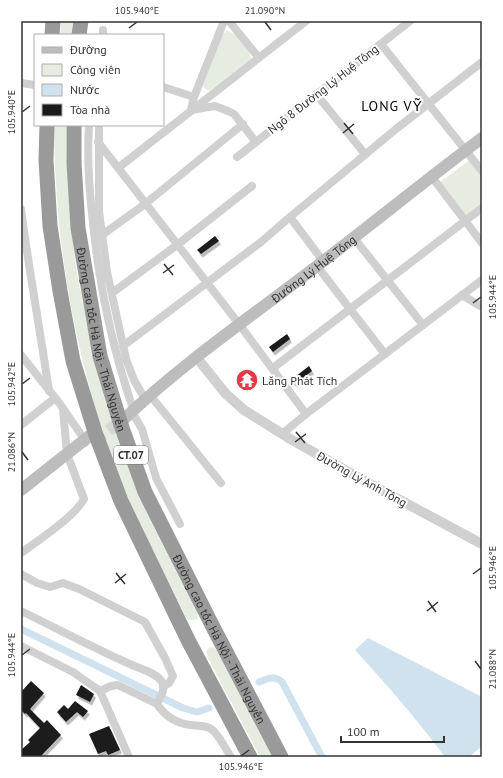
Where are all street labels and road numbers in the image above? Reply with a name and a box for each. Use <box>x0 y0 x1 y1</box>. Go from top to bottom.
street label: Ngõ 8 Đường Lý Huệ Tông <box>265 41 381 137</box>
street label: Đường Lý Huệ Tông <box>267 231 359 306</box>
street label: Đường cao tốc Hà Nội - Thái Nguyên <box>74 245 130 433</box>
road number: CT.07 <box>114 446 148 464</box>
street label: Đường Lý Anh Tông <box>313 447 410 510</box>
street label: Đường cao tốc Hà Nội - Thái Nguyên <box>170 551 270 726</box>

